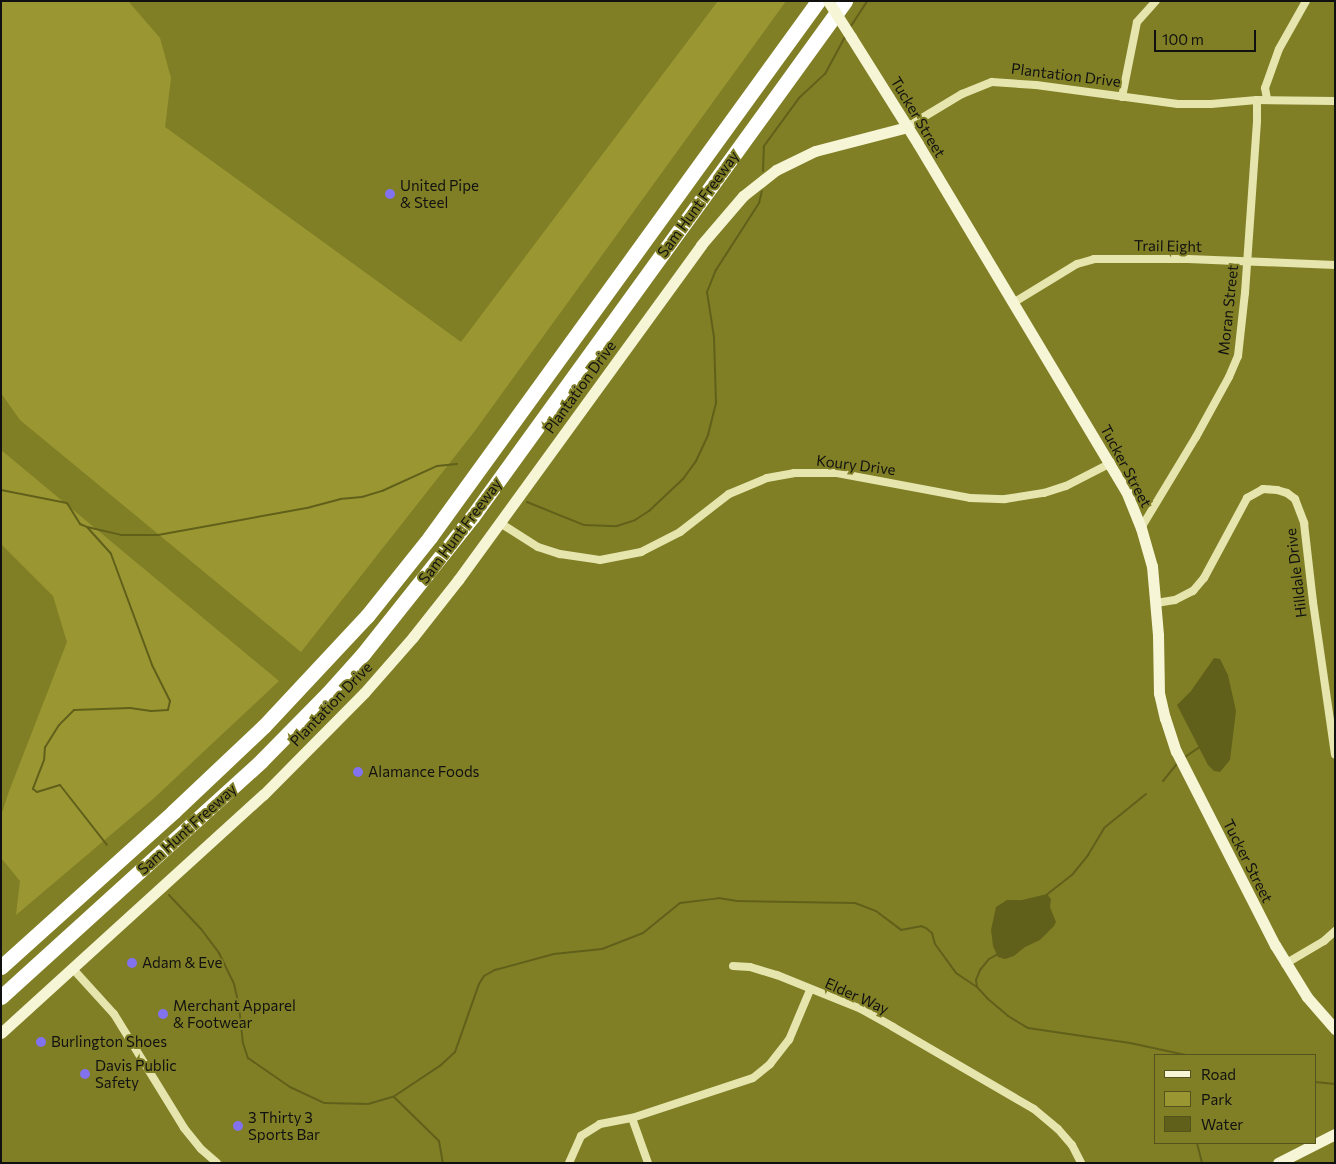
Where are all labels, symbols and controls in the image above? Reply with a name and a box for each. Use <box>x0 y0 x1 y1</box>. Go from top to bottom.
scale bar <box>1156 20 1258 52</box>
text: 100 m <box>1162 30 1204 48</box>
street label: Plantation Drive <box>1010 59 1122 91</box>
street label: Tucker Street <box>887 73 949 161</box>
street label: Sam Hunt Freeway <box>653 147 743 261</box>
place label: United Pipe & Steel <box>400 176 479 211</box>
marker: United Pipe & Steel <box>384 188 396 200</box>
street label: Trail Eight <box>1134 236 1202 256</box>
street label: Moran Street <box>1214 264 1242 356</box>
street label: Plantation Drive <box>540 337 620 437</box>
street label: Tucker Street <box>1097 422 1155 510</box>
street label: Koury Drive <box>815 451 897 479</box>
street label: Sam Hunt Freeway <box>415 475 505 587</box>
street label: Hilldale Drive <box>1282 527 1310 619</box>
street label: Plantation Drive <box>286 658 376 750</box>
place label: Alamance Foods <box>368 763 479 781</box>
marker: Alamance Foods <box>352 766 364 778</box>
street label: Sam Hunt Freeway <box>134 780 240 878</box>
street label: Tucker Street <box>1219 816 1277 906</box>
place label: Adam & Eve <box>142 954 222 972</box>
marker: Adam & Eve <box>126 957 138 969</box>
street label: Elder Way <box>822 974 892 1018</box>
place label: Merchant Apparel & Footwear <box>173 996 296 1031</box>
marker: Merchant Apparel & Footwear <box>157 1008 169 1020</box>
place label: Burlington Shoes <box>51 1033 167 1051</box>
marker: Burlington Shoes <box>35 1036 47 1048</box>
legend <box>1154 1054 1316 1144</box>
place label: Davis Public Safety <box>95 1056 177 1091</box>
text: Road <box>1201 1065 1236 1083</box>
marker: Davis Public Safety <box>79 1068 91 1080</box>
text: Park <box>1201 1090 1232 1108</box>
place label: 3 Thirty 3 Sports Bar <box>248 1108 320 1143</box>
text: Water <box>1201 1115 1243 1133</box>
marker: 3 Thirty 3 Sports Bar <box>232 1120 244 1132</box>

